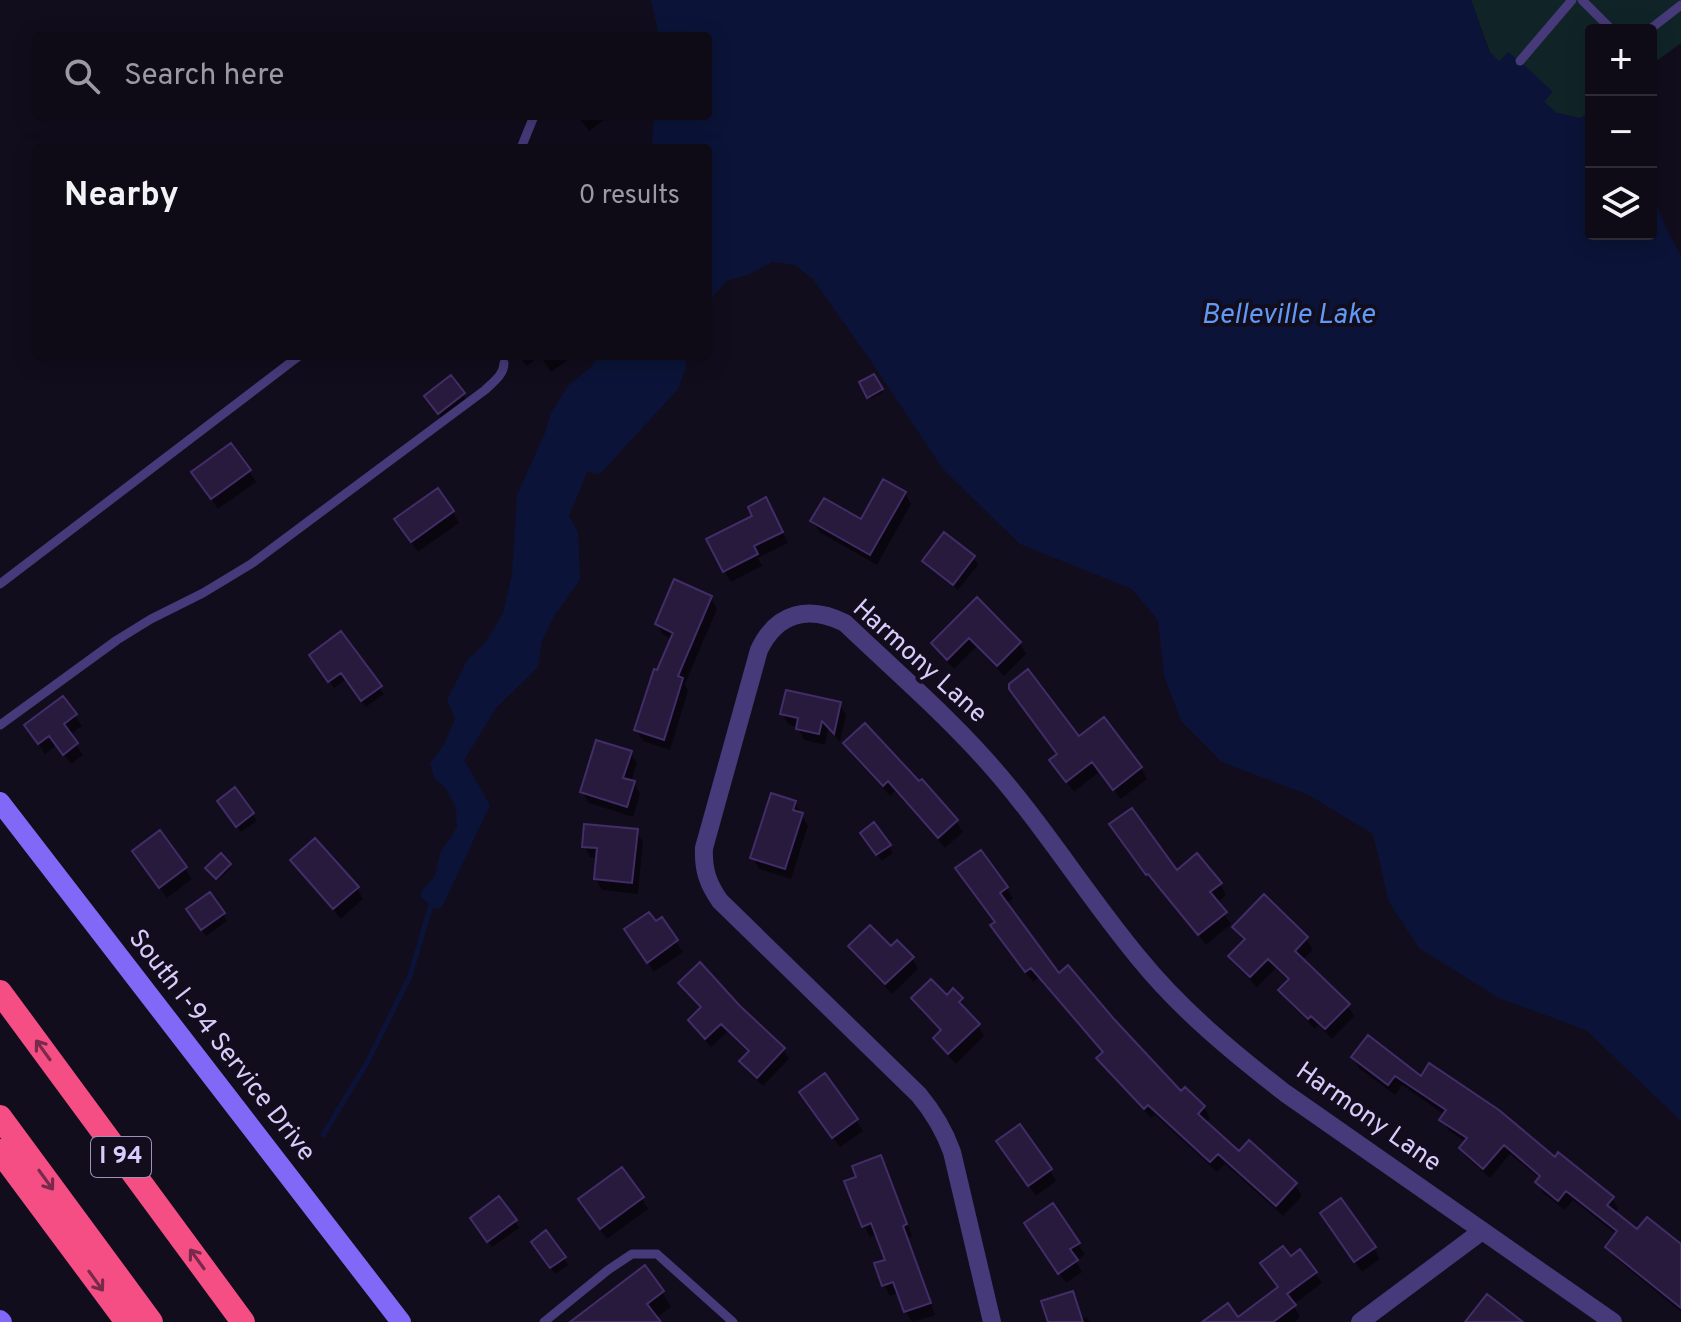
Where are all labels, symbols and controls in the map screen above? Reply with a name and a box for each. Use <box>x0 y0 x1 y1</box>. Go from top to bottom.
map controls <box>1585 24 1657 240</box>
button: + <box>1585 24 1657 96</box>
search box <box>32 32 712 120</box>
icon: search <box>60 54 104 98</box>
text: Search here <box>124 58 284 95</box>
button: − <box>1585 96 1657 168</box>
button: layers <box>1585 168 1657 240</box>
text: Nearby <box>64 175 179 218</box>
text: 0 results <box>579 180 680 213</box>
water label: Belleville Lake <box>1201 298 1375 334</box>
street label: Harmony Lane <box>845 593 993 731</box>
street label: South I-94 Service Drive <box>120 923 322 1169</box>
one-way arrow <box>34 1039 51 1061</box>
street label: Harmony Lane <box>1289 1056 1447 1180</box>
road number: I 94 <box>91 1137 151 1177</box>
one-way arrow <box>37 1169 54 1190</box>
one-way arrow <box>188 1249 205 1270</box>
one-way arrow <box>88 1270 105 1291</box>

